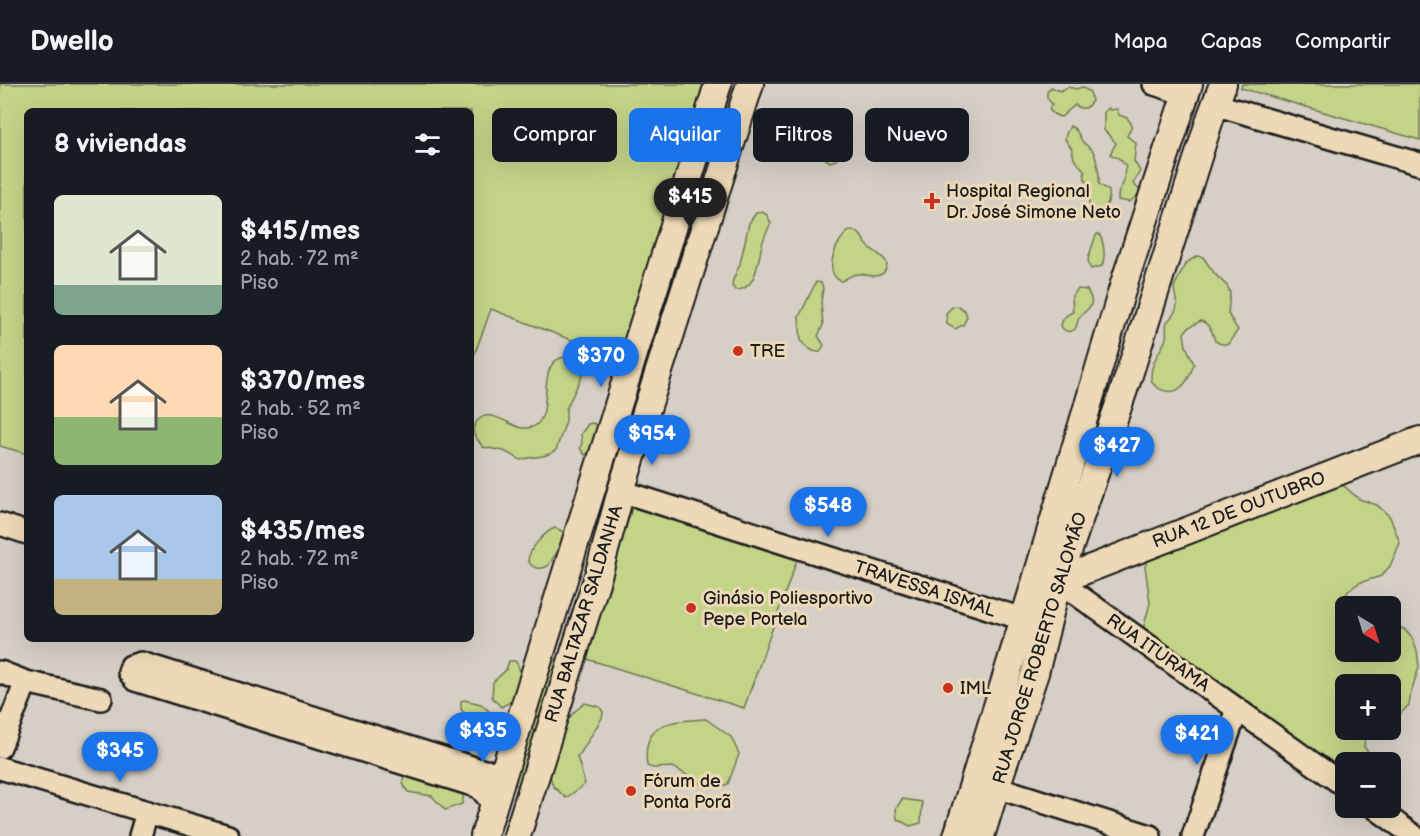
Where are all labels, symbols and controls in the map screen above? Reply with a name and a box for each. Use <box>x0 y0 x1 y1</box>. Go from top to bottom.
text: Dwello <box>30 25 114 58</box>
text: Mapa <box>1114 29 1168 54</box>
text: Capas <box>1201 29 1262 54</box>
text: Compartir <box>1295 29 1390 54</box>
chip: Comprar <box>492 108 617 162</box>
chip: Alquilar <box>629 108 741 162</box>
chip: Filtros <box>753 108 853 162</box>
chip: Nuevo <box>865 108 969 162</box>
icon: filters <box>411 128 444 161</box>
text: 8 viviendas <box>54 129 186 160</box>
pin: $415 <box>654 178 726 229</box>
place label: Hospital Regional Dr. José Simone Neto <box>946 181 1121 223</box>
text: $415 <box>668 185 712 209</box>
marker: Hospital Regional Dr. José Simone Neto <box>923 192 941 210</box>
text: $415/mes <box>240 216 360 247</box>
icon: home <box>102 219 174 291</box>
text: 2 hab. · 72 m² <box>240 247 359 271</box>
text: Piso <box>240 271 279 295</box>
pin: $370 <box>565 337 637 388</box>
place label: TRE <box>750 341 786 362</box>
text: $370 <box>577 344 625 368</box>
marker: TRE <box>731 344 745 358</box>
text: $370/mes <box>240 366 365 397</box>
icon: home <box>102 369 174 441</box>
text: 2 hab. · 52 m² <box>240 397 361 421</box>
pin: $954 <box>616 415 688 466</box>
text: Piso <box>240 421 279 445</box>
text: $954 <box>628 422 676 446</box>
pin: $427 <box>1081 427 1153 478</box>
text: $427 <box>1093 434 1141 458</box>
street label: RUA 12 DE OUTUBRO <box>1150 467 1328 553</box>
pin: $548 <box>792 487 864 538</box>
text: $548 <box>804 494 852 518</box>
street label: RUA BALTAZAR SALDANHA <box>541 503 627 725</box>
street label: RUA JORGE ROBERTO SALOMÃO <box>988 509 1091 786</box>
text: $435/mes <box>240 516 365 547</box>
icon: home <box>102 519 174 591</box>
text: 2 hab. · 72 m² <box>240 547 359 571</box>
street label: TRAVESSA ISMAL <box>852 556 999 622</box>
text: Piso <box>240 571 279 595</box>
place label: Ginásio Poliesportivo Pepe Portela <box>703 588 873 630</box>
north arrow <box>1335 596 1401 662</box>
map controls <box>1335 596 1401 818</box>
marker: Ginásio Poliesportivo Pepe Portela <box>684 601 698 615</box>
street label: RUA ITURAMA <box>1102 610 1214 696</box>
button: + <box>1335 674 1401 740</box>
place label: IML <box>960 678 992 699</box>
marker: IML <box>941 681 955 695</box>
pin: $435 <box>447 712 519 763</box>
pin: $421 <box>1161 715 1233 766</box>
text: $435 <box>459 719 507 743</box>
text: $421 <box>1175 722 1219 746</box>
pin: $345 <box>84 732 156 783</box>
text: $345 <box>96 739 144 763</box>
button: − <box>1335 752 1401 818</box>
place label: Fórum de Ponta Porã <box>643 771 731 813</box>
marker: Fórum de Ponta Porã <box>624 784 638 798</box>

